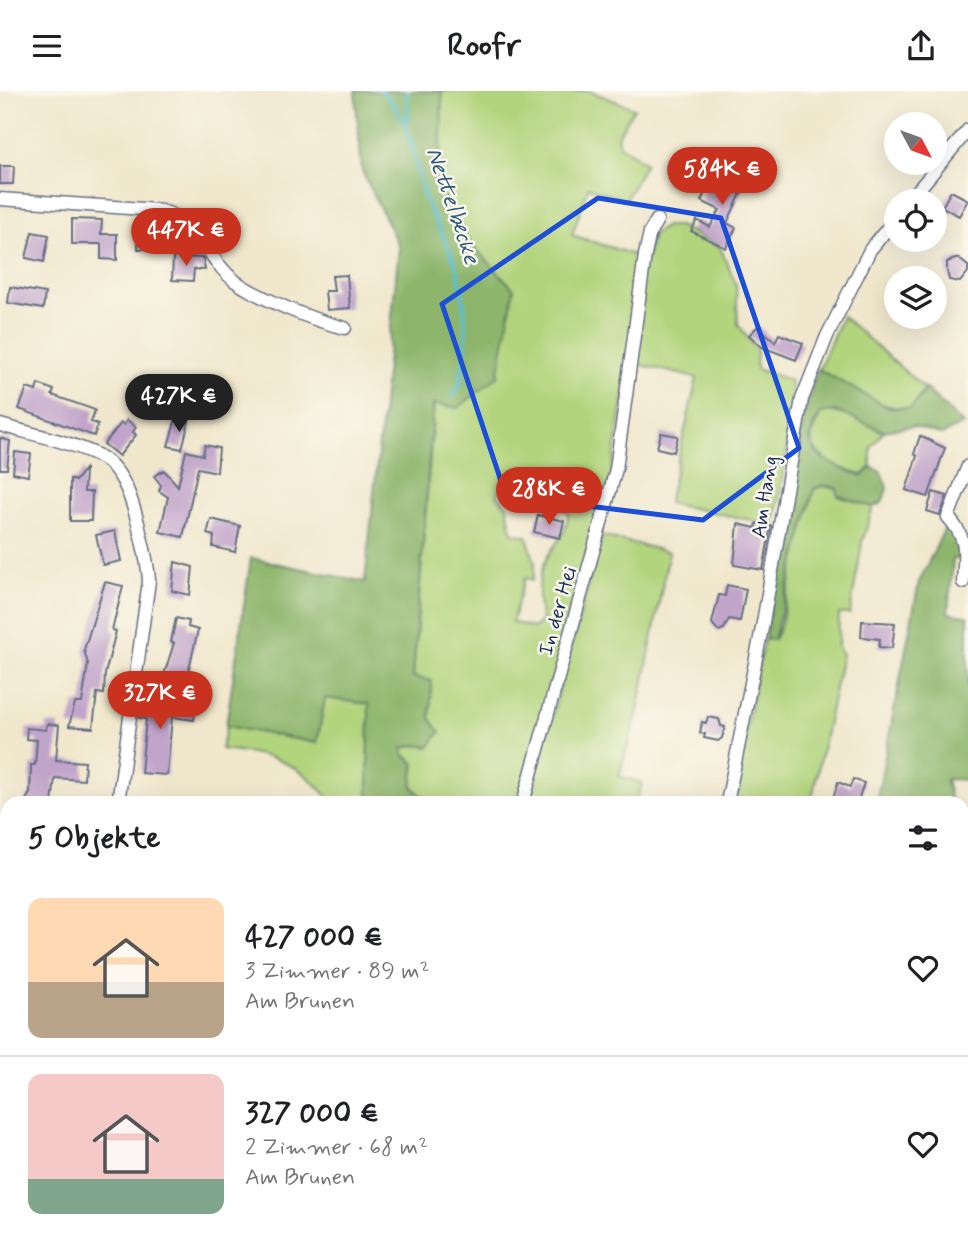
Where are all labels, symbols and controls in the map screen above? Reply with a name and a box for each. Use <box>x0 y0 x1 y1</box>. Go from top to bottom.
text: Roofr <box>447 25 521 67</box>
icon: menu <box>28 27 66 65</box>
icon: share <box>902 27 940 65</box>
north arrow <box>884 112 947 175</box>
map controls <box>884 112 947 329</box>
water label: Nettelbecke <box>418 144 486 269</box>
pin: 584K € <box>665 148 779 207</box>
text: 584K € <box>683 155 761 185</box>
button: locate <box>884 189 947 252</box>
pin: 447K € <box>129 209 243 268</box>
text: 447K € <box>147 216 225 246</box>
button: layers <box>884 266 947 329</box>
pin: 427K € <box>122 375 236 434</box>
text: 427K € <box>141 382 217 412</box>
street label: Am Hang <box>745 454 785 540</box>
pin: 288K € <box>492 467 606 527</box>
text: 288K € <box>512 475 586 505</box>
street label: In der Hei <box>532 563 584 659</box>
pin: 327K € <box>103 671 217 731</box>
text: 327K € <box>124 679 196 709</box>
text: 5 Objekte <box>28 819 160 858</box>
icon: filters <box>904 819 942 857</box>
text: 427 000 € <box>245 918 383 957</box>
icon: home <box>84 926 168 1010</box>
icon: heart <box>904 949 942 987</box>
text: 3 Zimmer · 89 m² <box>245 957 430 987</box>
text: Am Brunen <box>245 987 355 1017</box>
text: 327 000 € <box>245 1094 379 1133</box>
icon: home <box>84 1102 168 1186</box>
icon: heart <box>904 1125 942 1163</box>
text: 2 Zimmer · 68 m² <box>245 1133 428 1163</box>
text: Am Brunen <box>245 1163 355 1193</box>

